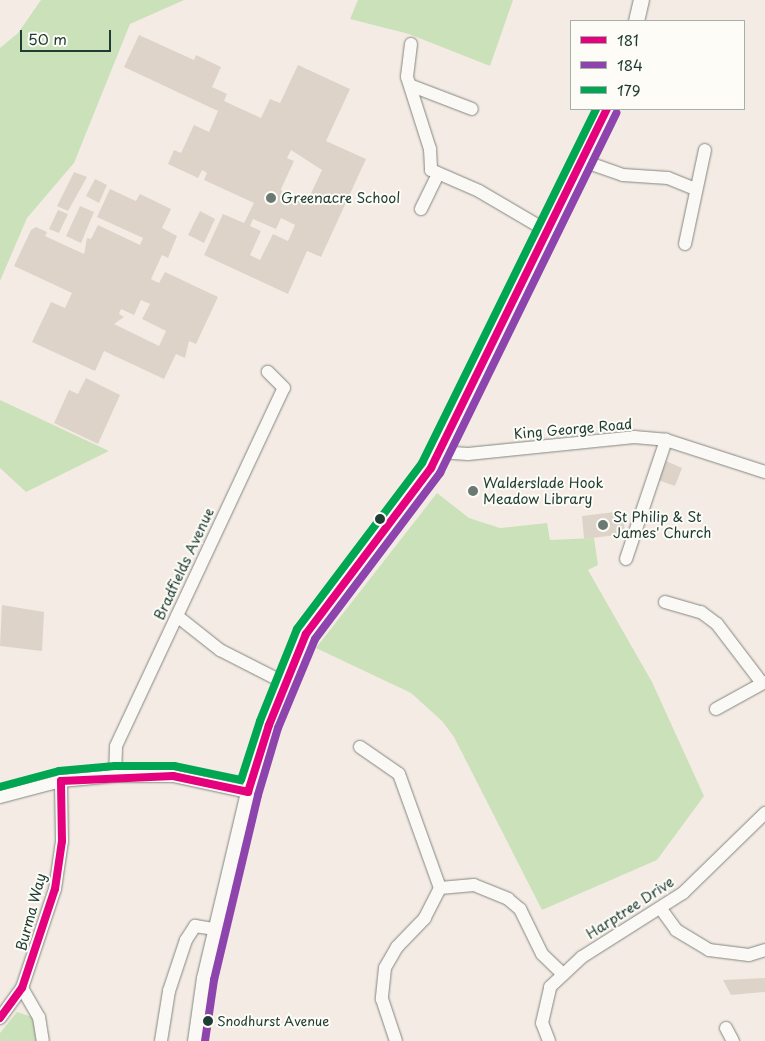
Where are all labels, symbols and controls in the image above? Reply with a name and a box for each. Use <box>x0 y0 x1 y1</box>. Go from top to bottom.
scale bar <box>22 20 114 52</box>
legend <box>570 20 745 110</box>
text: 50 m <box>28 27 67 50</box>
text: 181 <box>617 28 639 51</box>
text: 184 <box>617 53 643 76</box>
text: 179 <box>617 78 641 101</box>
place label: Greenacre School <box>281 190 401 206</box>
marker: Greenacre School <box>265 192 277 204</box>
street label: King George Road <box>512 415 634 443</box>
place label: Walderslade Hook Meadow Library <box>483 475 603 508</box>
marker: Walderslade Hook Meadow Library <box>467 485 479 497</box>
street label: Bradfields Avenue <box>151 506 217 622</box>
place label: St Philip & St James' Church <box>613 509 712 542</box>
unlabelled marker <box>375 514 385 524</box>
marker: St Philip & St James' Church <box>597 519 609 531</box>
street label: Burma Way <box>12 871 50 953</box>
street label: Harptree Drive <box>583 873 677 943</box>
place label: Snodhurst Avenue <box>217 1013 329 1029</box>
marker: Snodhurst Avenue <box>203 1016 213 1026</box>

